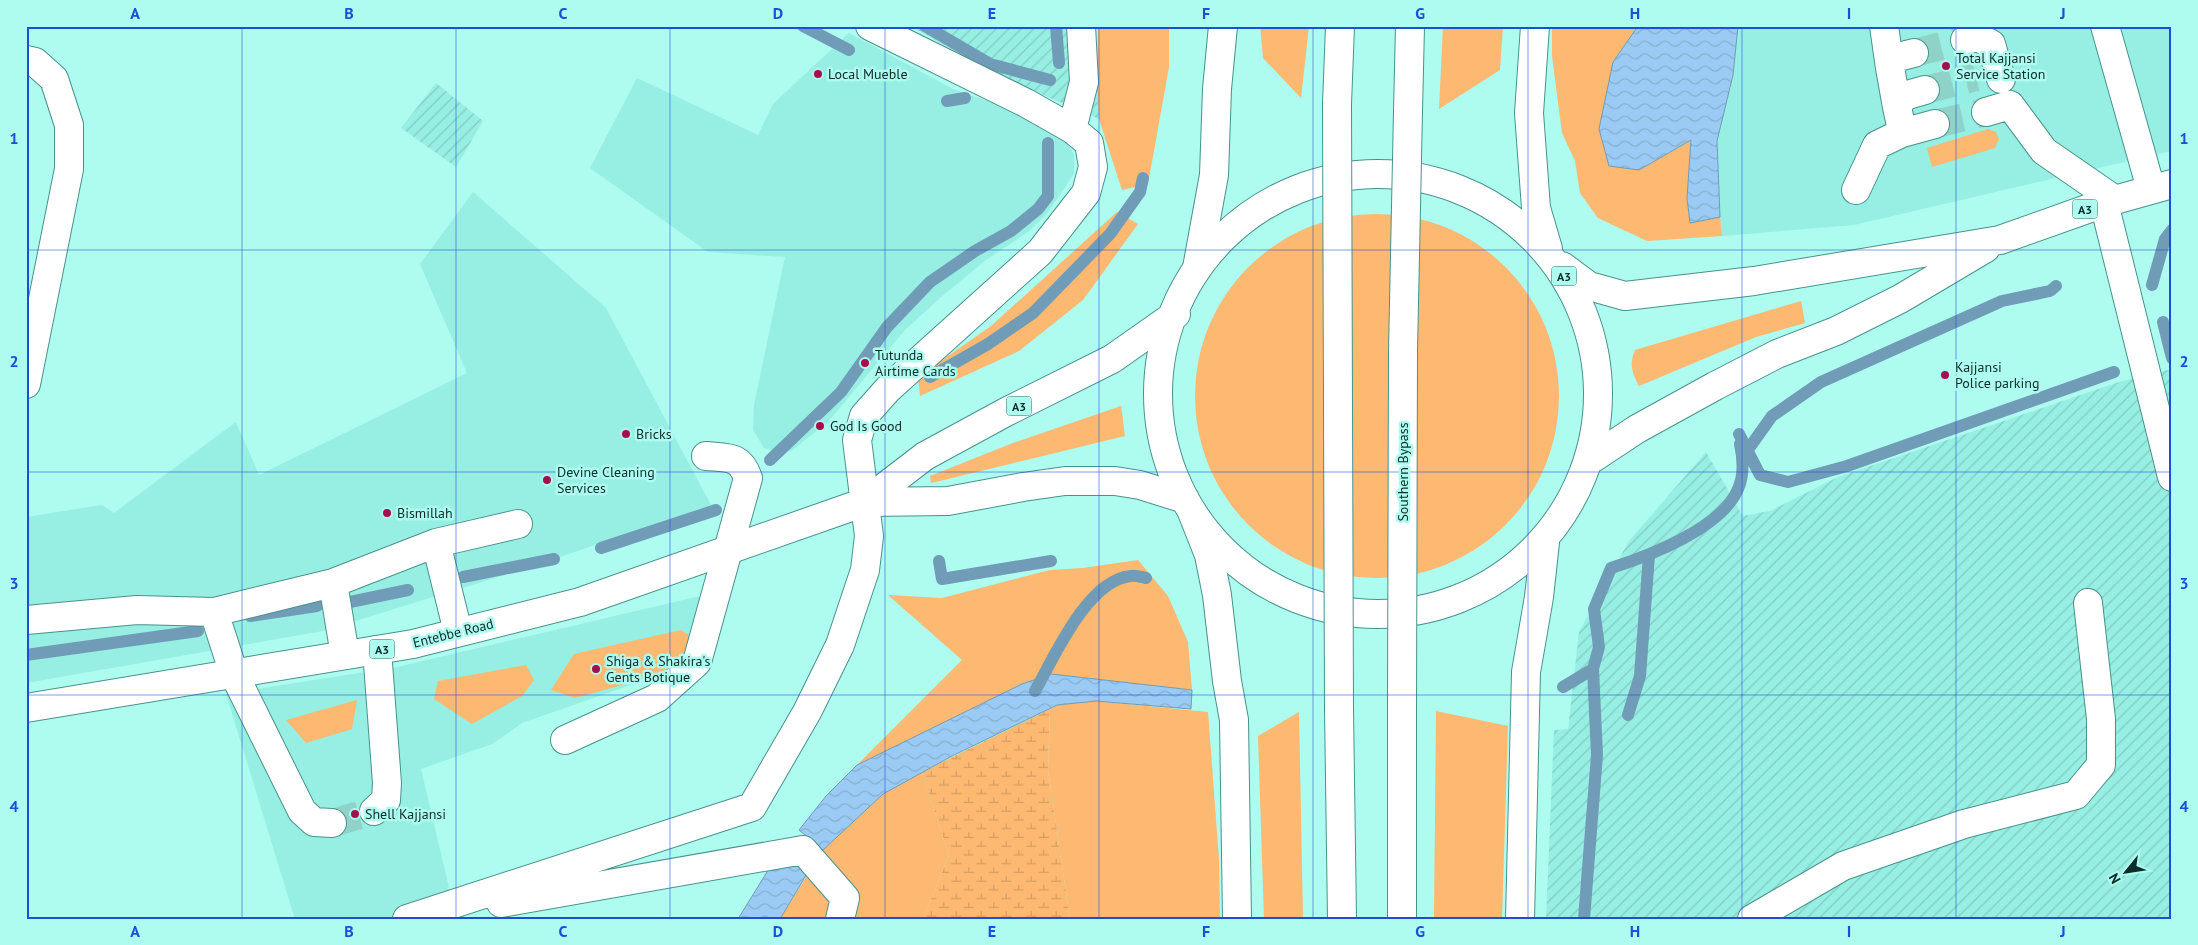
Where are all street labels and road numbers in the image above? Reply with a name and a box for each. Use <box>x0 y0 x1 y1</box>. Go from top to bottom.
road number: A3 <box>2072 200 2098 218</box>
road number: A3 <box>1552 266 1576 286</box>
road number: A3 <box>1006 396 1032 416</box>
street label: Southern Bypass <box>1394 422 1412 522</box>
street label: Entebbe Road <box>411 614 495 652</box>
road number: A3 <box>370 640 394 659</box>

